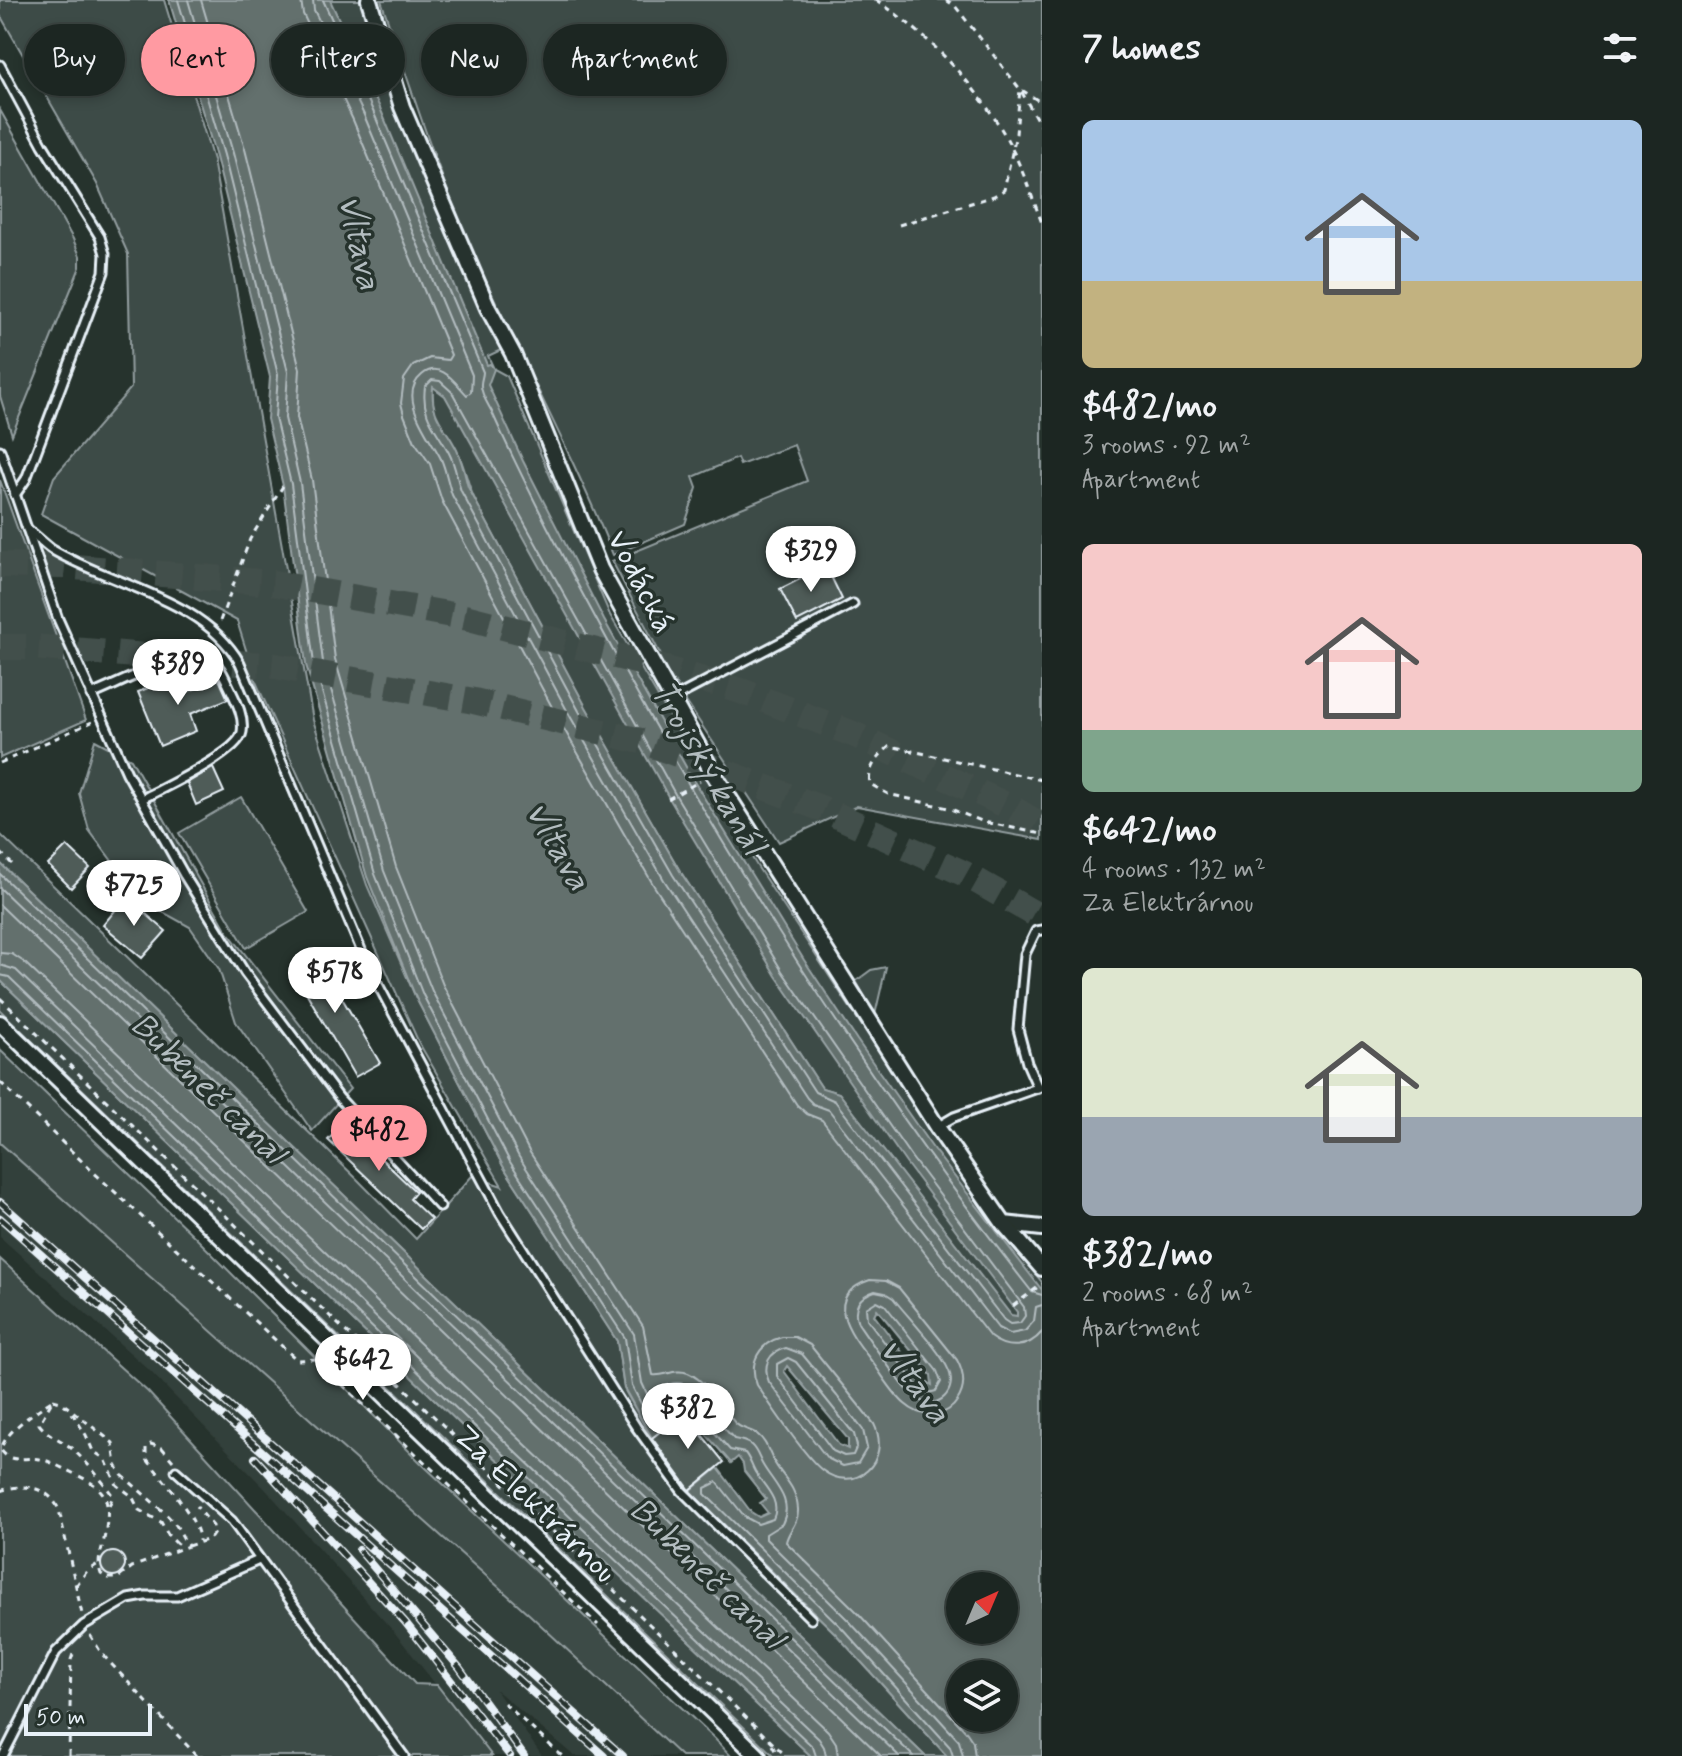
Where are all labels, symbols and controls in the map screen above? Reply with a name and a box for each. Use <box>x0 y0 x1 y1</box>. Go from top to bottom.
chip: Buy <box>24 24 125 96</box>
chip: Rent <box>141 24 255 96</box>
chip: Filters <box>271 24 405 96</box>
chip: New <box>421 24 527 96</box>
chip: Apartment <box>543 24 727 96</box>
text: 7 homes <box>1082 26 1201 71</box>
icon: filters <box>1598 26 1642 70</box>
icon: home <box>1290 172 1434 316</box>
water label: Vltava <box>326 191 391 295</box>
text: $482/mo <box>1082 384 1217 429</box>
text: 3 rooms · 92 m² <box>1082 429 1251 463</box>
text: Apartment <box>1082 463 1200 497</box>
street label: Vodácká <box>596 523 684 641</box>
pin: $329 <box>764 526 858 594</box>
text: $329 <box>784 535 838 569</box>
icon: home <box>1290 596 1434 740</box>
pin: $389 <box>131 639 225 707</box>
text: $389 <box>151 648 206 682</box>
water label: Trojský kanál <box>639 673 776 866</box>
water label: Vltava <box>513 794 600 899</box>
text: $642/mo <box>1082 808 1217 853</box>
text: 4 rooms · 132 m² <box>1082 853 1266 887</box>
pin: $725 <box>87 860 181 928</box>
text: $725 <box>104 869 164 903</box>
text: Za Elektrárnou <box>1082 887 1254 921</box>
pin: $578 <box>288 947 382 1015</box>
text: $578 <box>306 956 364 990</box>
water label: Bubeneč canal <box>120 1003 298 1177</box>
icon: home <box>1290 1020 1434 1164</box>
pin: $482 <box>332 1105 426 1173</box>
text: $482 <box>349 1114 409 1148</box>
text: $382/mo <box>1082 1232 1213 1277</box>
text: 2 rooms · 68 m² <box>1082 1277 1253 1311</box>
text: Apartment <box>1082 1311 1200 1345</box>
water label: Vltava <box>868 1330 960 1434</box>
pin: $642 <box>316 1334 410 1402</box>
text: $642 <box>333 1343 393 1377</box>
pin: $382 <box>641 1383 735 1451</box>
text: $382 <box>660 1392 716 1426</box>
street label: Za Elektrárnou <box>444 1416 625 1593</box>
water label: Bubeneč canal <box>619 1488 797 1662</box>
north arrow <box>946 1572 1018 1644</box>
map controls <box>946 1572 1018 1732</box>
button: layers <box>946 1660 1018 1732</box>
scale bar <box>24 1700 152 1736</box>
text: 50 m <box>36 1704 85 1732</box>

